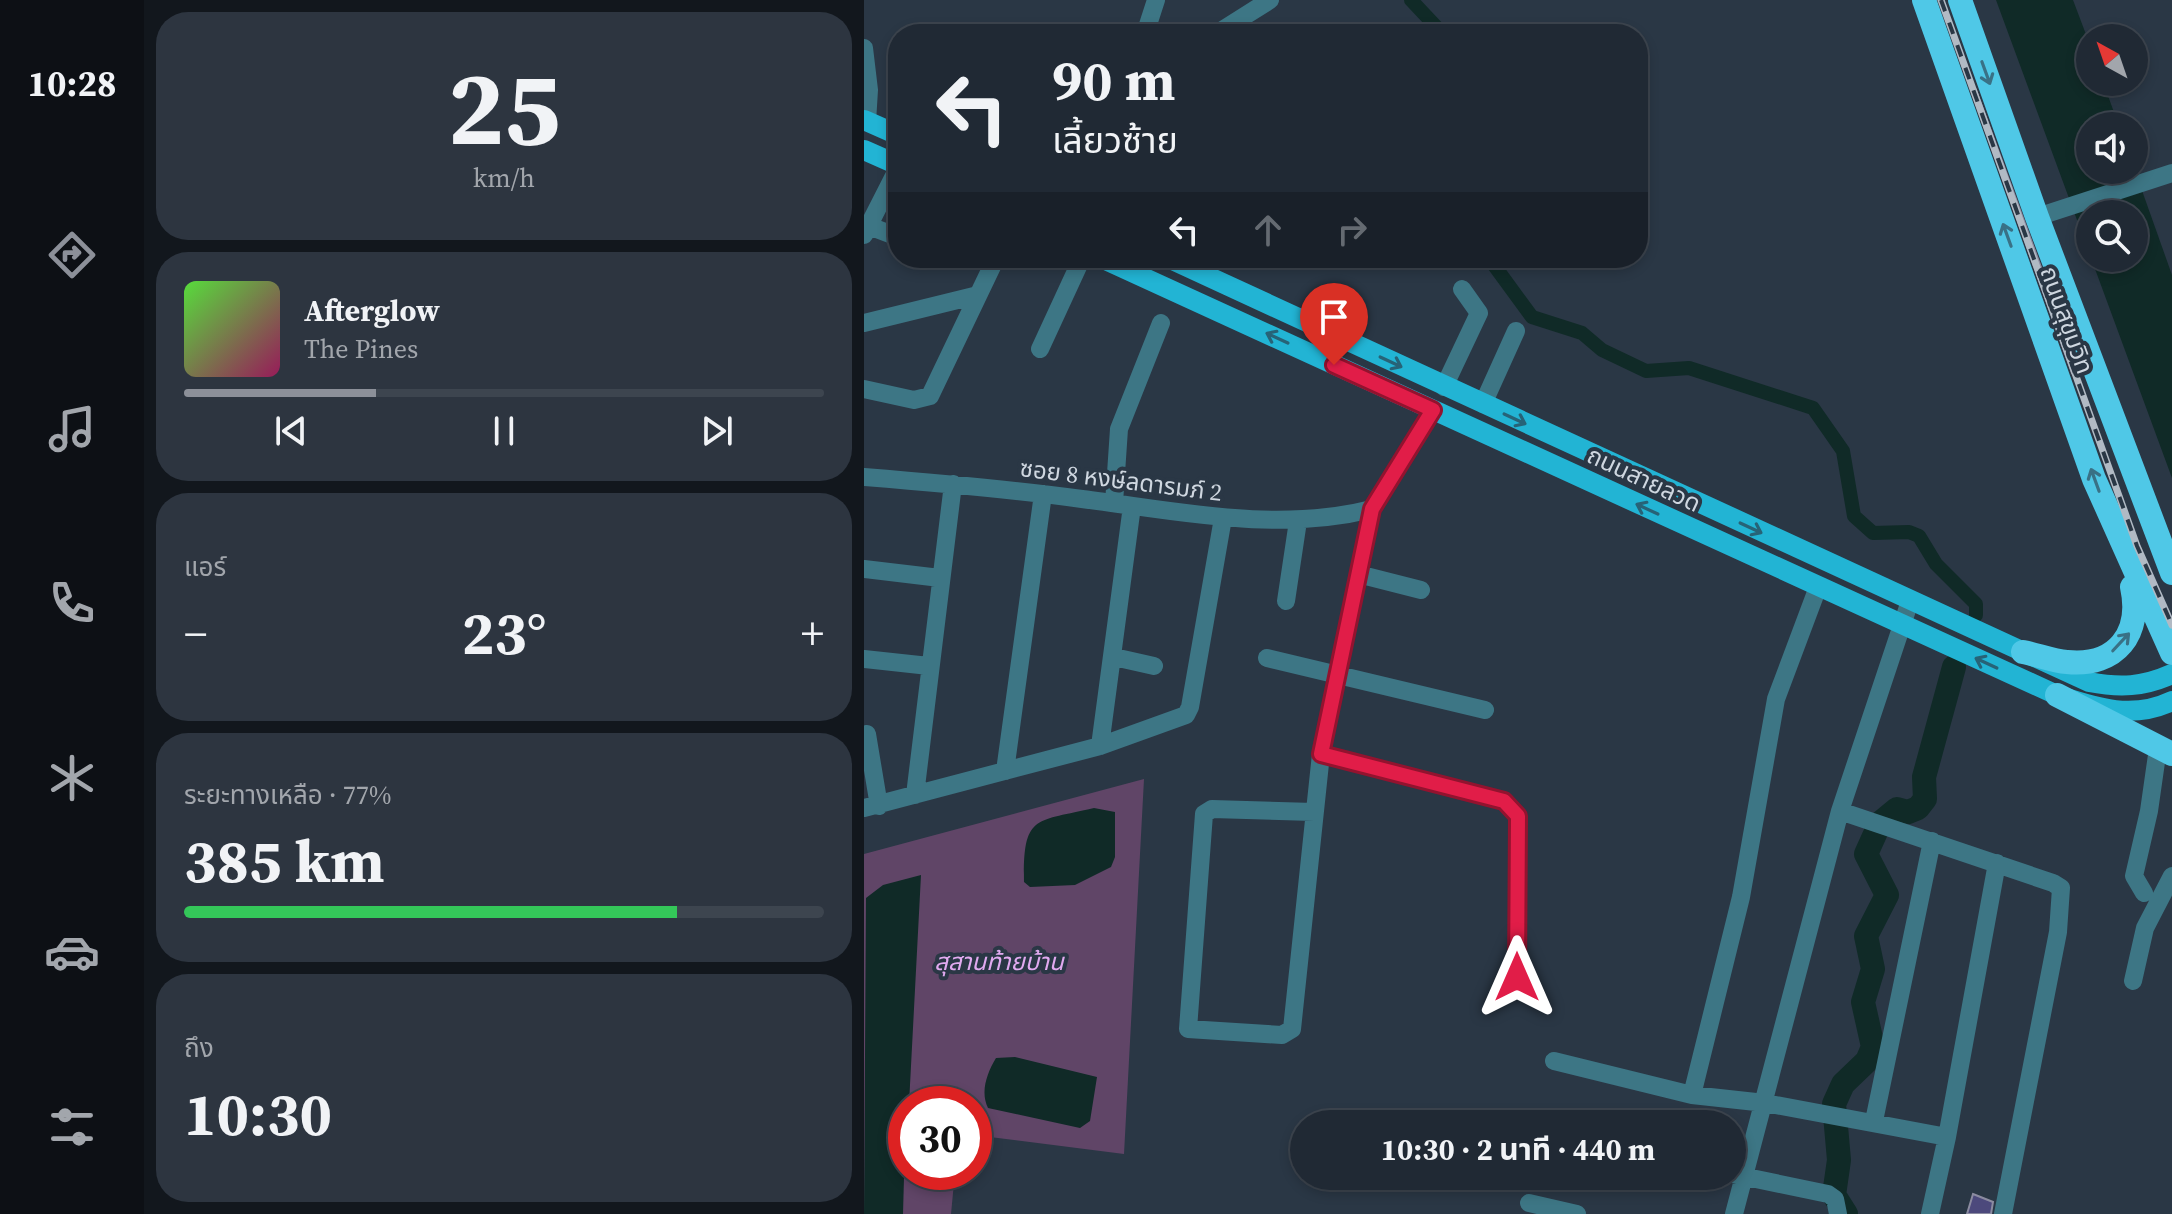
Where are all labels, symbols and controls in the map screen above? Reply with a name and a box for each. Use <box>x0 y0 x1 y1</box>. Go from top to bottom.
north arrow <box>2076 24 2148 96</box>
map controls <box>2076 24 2148 272</box>
text: 25 <box>448 36 560 179</box>
text: 90 m <box>1052 42 1175 119</box>
icon: left <box>920 56 1024 160</box>
text: 10:28 <box>28 59 116 108</box>
one-way arrow <box>1980 61 1995 86</box>
button: sound <box>2076 112 2148 184</box>
text: เลี้ยวซ้าย <box>1052 116 1178 165</box>
text: km/h <box>473 160 535 196</box>
button: search <box>2076 200 2148 272</box>
icon: left <box>1162 208 1206 252</box>
icon: ahead <box>1246 208 1290 252</box>
icon: right <box>1330 208 1374 252</box>
one-way arrow <box>1998 223 2013 248</box>
icon: directions <box>44 227 100 283</box>
street label: ถนนสุขุมวิท <box>2032 262 2102 378</box>
pin <box>1300 283 1368 365</box>
text: Afterglow <box>304 290 440 331</box>
icon: arrive <box>1312 295 1356 339</box>
one-way arrow <box>1265 330 1289 345</box>
text: The Pines <box>304 331 418 367</box>
one-way arrow <box>1379 355 1403 370</box>
icon: music <box>44 401 100 457</box>
icon: previous <box>269 409 313 453</box>
icon: pause <box>482 409 526 453</box>
icon: next <box>695 409 739 453</box>
one-way arrow <box>1503 412 1527 427</box>
street label: ถนนสายลวด <box>1582 438 1706 520</box>
street label: ซอย 8 หงษ์ลดารมภ์ 2 <box>1018 451 1224 509</box>
one-way arrow <box>2087 468 2101 493</box>
one-way arrow <box>1636 501 1660 516</box>
one-way arrow <box>1739 521 1763 536</box>
text: แอร์ <box>184 549 226 585</box>
icon: phone <box>44 575 100 631</box>
text: 23° <box>462 592 546 674</box>
text: − <box>184 603 207 664</box>
text: + <box>801 603 824 664</box>
one-way arrow <box>2112 632 2131 652</box>
one-way arrow <box>1974 655 1998 670</box>
icon: climate <box>44 750 100 806</box>
text: ระยะทางเหลือ · 77% <box>184 777 392 813</box>
text: 385 km <box>184 820 385 902</box>
icon: car <box>44 924 100 980</box>
position arrow <box>1475 935 1559 1019</box>
park label: สุสานท้ายบ้าน <box>934 945 1065 978</box>
text: ถึง <box>184 1030 214 1066</box>
text: 10:30 <box>184 1073 332 1155</box>
speed limit sign: 30 <box>888 1086 992 1190</box>
icon: filters <box>44 1099 100 1155</box>
text: 10:30 · 2 นาที · 440 m <box>1381 1129 1655 1170</box>

